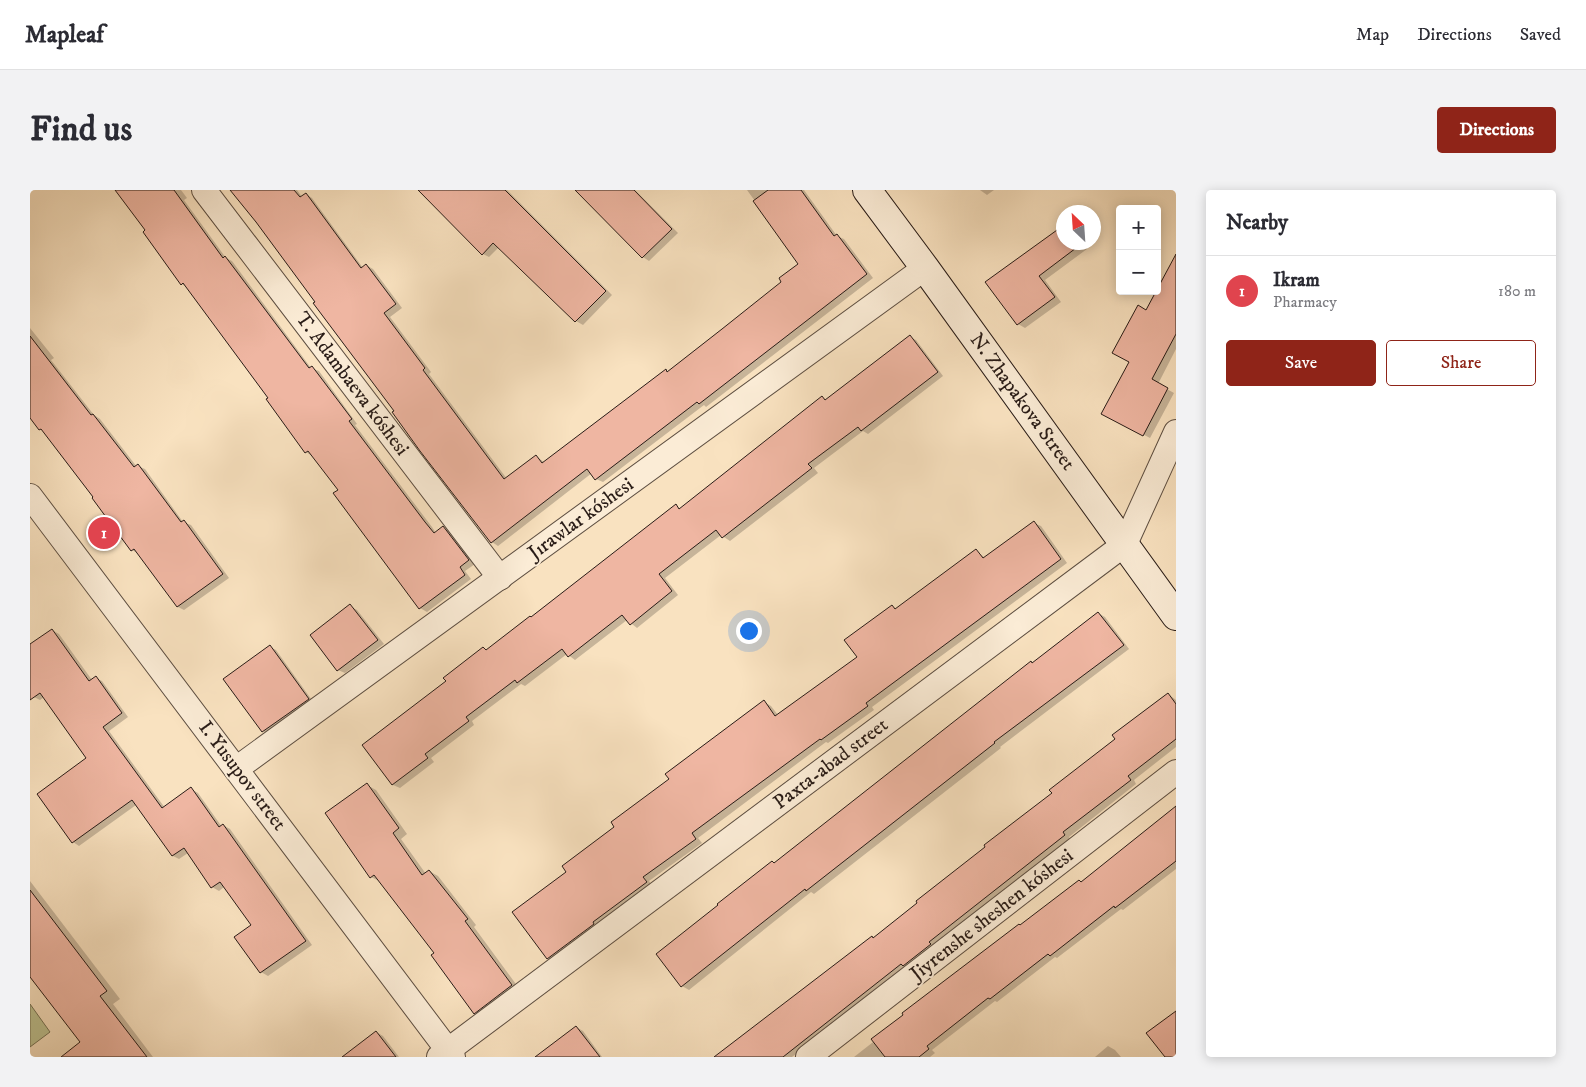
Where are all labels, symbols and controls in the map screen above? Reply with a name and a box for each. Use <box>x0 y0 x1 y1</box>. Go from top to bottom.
text: Mapleaf <box>25 20 104 50</box>
text: Map <box>1356 24 1389 46</box>
text: Directions <box>1417 24 1492 46</box>
text: Saved <box>1520 24 1561 46</box>
button: Directions <box>1437 107 1556 153</box>
text: Find us <box>30 108 132 152</box>
north arrow <box>1056 205 1101 250</box>
map controls <box>1116 205 1161 295</box>
button: + <box>1116 205 1161 250</box>
text: Nearby <box>1226 210 1288 236</box>
button: − <box>1116 250 1161 295</box>
text: Ikram <box>1273 269 1320 292</box>
text: 1 <box>1239 281 1245 301</box>
text: 180 m <box>1498 281 1536 301</box>
text: Pharmacy <box>1273 292 1337 312</box>
street label: T. Adambaeva kóshesi <box>290 307 414 461</box>
street label: N. Zhapakova Street <box>964 328 1080 476</box>
button: Save <box>1226 340 1376 386</box>
button: Share <box>1386 340 1536 386</box>
street label: Jırawlar kóshesi <box>522 472 639 567</box>
pin: 1 <box>88 514 120 552</box>
your location <box>736 618 762 644</box>
street label: Paxta-abad street <box>769 713 893 815</box>
street label: I. Yusupov street <box>193 716 291 836</box>
street label: Jiyrenshe sheshen kóshesi <box>904 844 1079 988</box>

